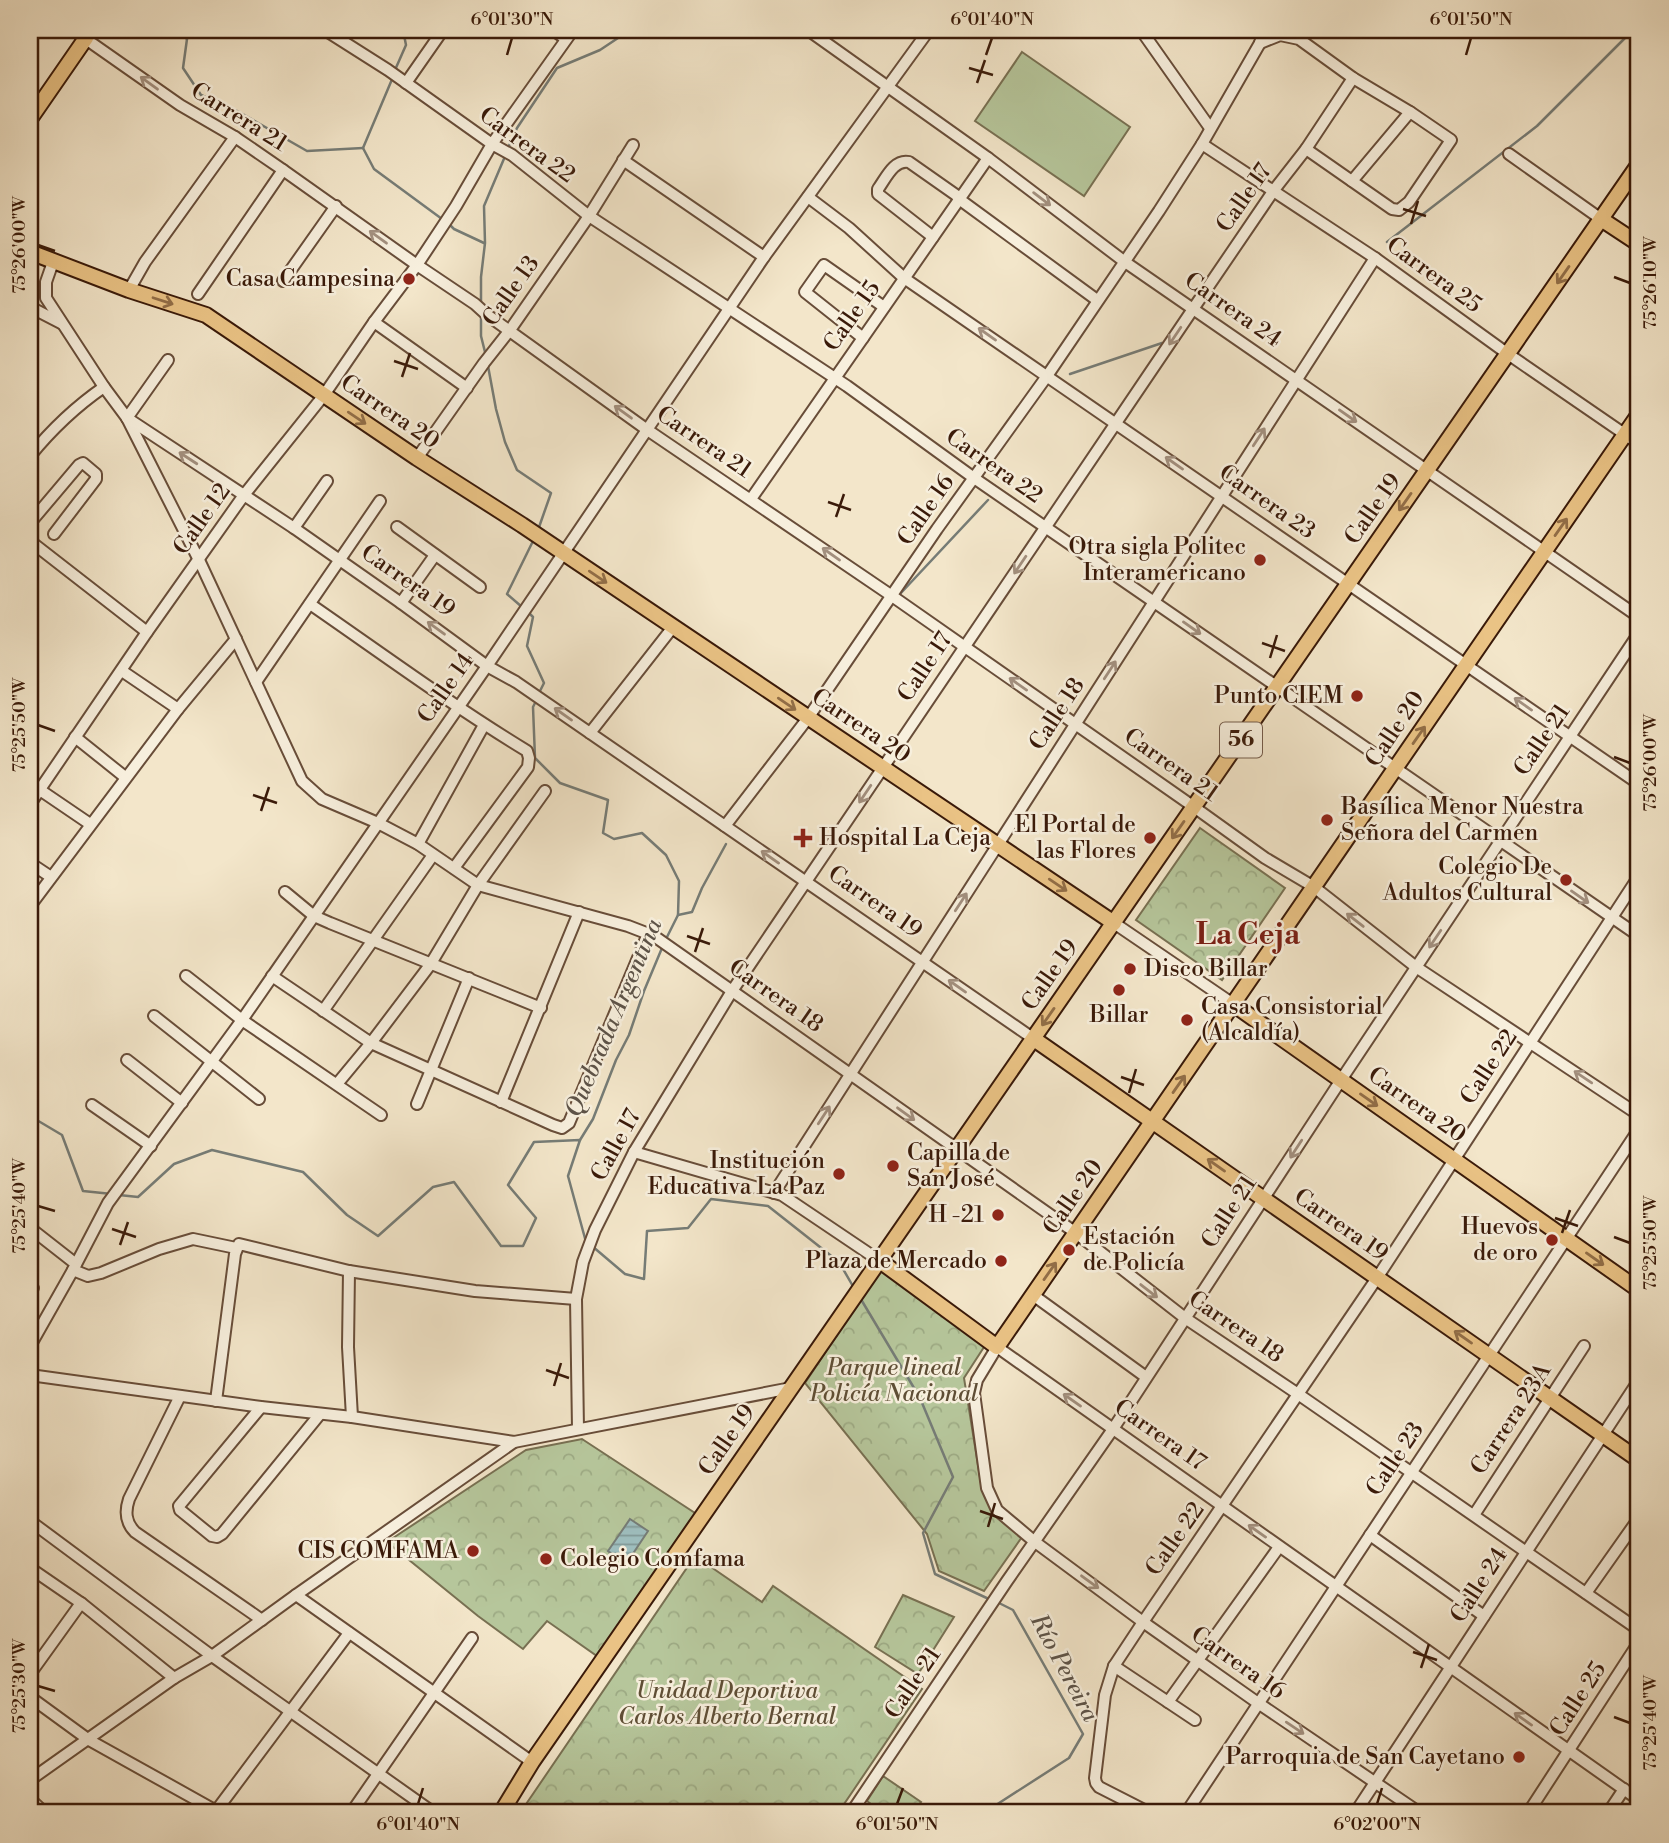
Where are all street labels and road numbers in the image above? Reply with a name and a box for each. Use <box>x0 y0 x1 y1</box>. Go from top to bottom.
street label: Carrera 21 <box>185 76 293 158</box>
street label: Carrera 22 <box>474 101 580 189</box>
street label: Calle 17 <box>1210 158 1278 238</box>
street label: Carrera 25 <box>1381 231 1487 319</box>
street label: Calle 13 <box>477 250 545 332</box>
street label: Carrera 24 <box>1179 266 1287 354</box>
street label: Calle 15 <box>818 275 886 357</box>
street label: Carrera 20 <box>335 369 445 455</box>
street label: Carrera 21 <box>651 400 757 484</box>
street label: Carrera 22 <box>940 423 1048 509</box>
street label: Carrera 23 <box>1213 459 1321 545</box>
street label: Calle 19 <box>1338 468 1408 550</box>
street label: Calle 16 <box>891 469 961 551</box>
street label: Calle 12 <box>167 478 237 560</box>
street label: Carrera 19 <box>356 538 460 624</box>
street label: Calle 17 <box>892 627 959 707</box>
street label: Calle 14 <box>412 647 480 729</box>
street label: Calle 18 <box>1023 672 1091 756</box>
street label: Carrera 20 <box>806 683 916 769</box>
street label: Calle 20 <box>1359 686 1431 772</box>
street label: Calle 21 <box>1508 699 1576 781</box>
street label: Carrera 21 <box>1118 722 1224 808</box>
road number: 56 <box>1220 722 1262 758</box>
street label: Carrera 19 <box>823 859 927 945</box>
street label: Calle 19 <box>1015 934 1085 1016</box>
street label: Carrera 18 <box>723 953 829 1039</box>
street label: Calle 22 <box>1454 1024 1524 1110</box>
street label: Carrera 20 <box>1362 1061 1472 1149</box>
street label: Calle 17 <box>585 1104 647 1186</box>
street label: Calle 20 <box>1037 1154 1109 1240</box>
street label: Calle 21 <box>1195 1170 1263 1253</box>
street label: Carrera 19 <box>1289 1182 1393 1268</box>
street label: Carrera 18 <box>1183 1285 1289 1369</box>
street label: Carrera 23A <box>1465 1357 1558 1480</box>
street label: Carrera 17 <box>1109 1393 1212 1477</box>
street label: Calle 19 <box>692 1399 762 1481</box>
street label: Calle 23 <box>1360 1417 1430 1501</box>
street label: Calle 22 <box>1140 1497 1210 1581</box>
street label: Calle 24 <box>1444 1542 1514 1628</box>
street label: Carrera 16 <box>1186 1620 1290 1706</box>
street label: Calle 21 <box>879 1642 947 1724</box>
street label: Calle 25 <box>1544 1656 1612 1742</box>

